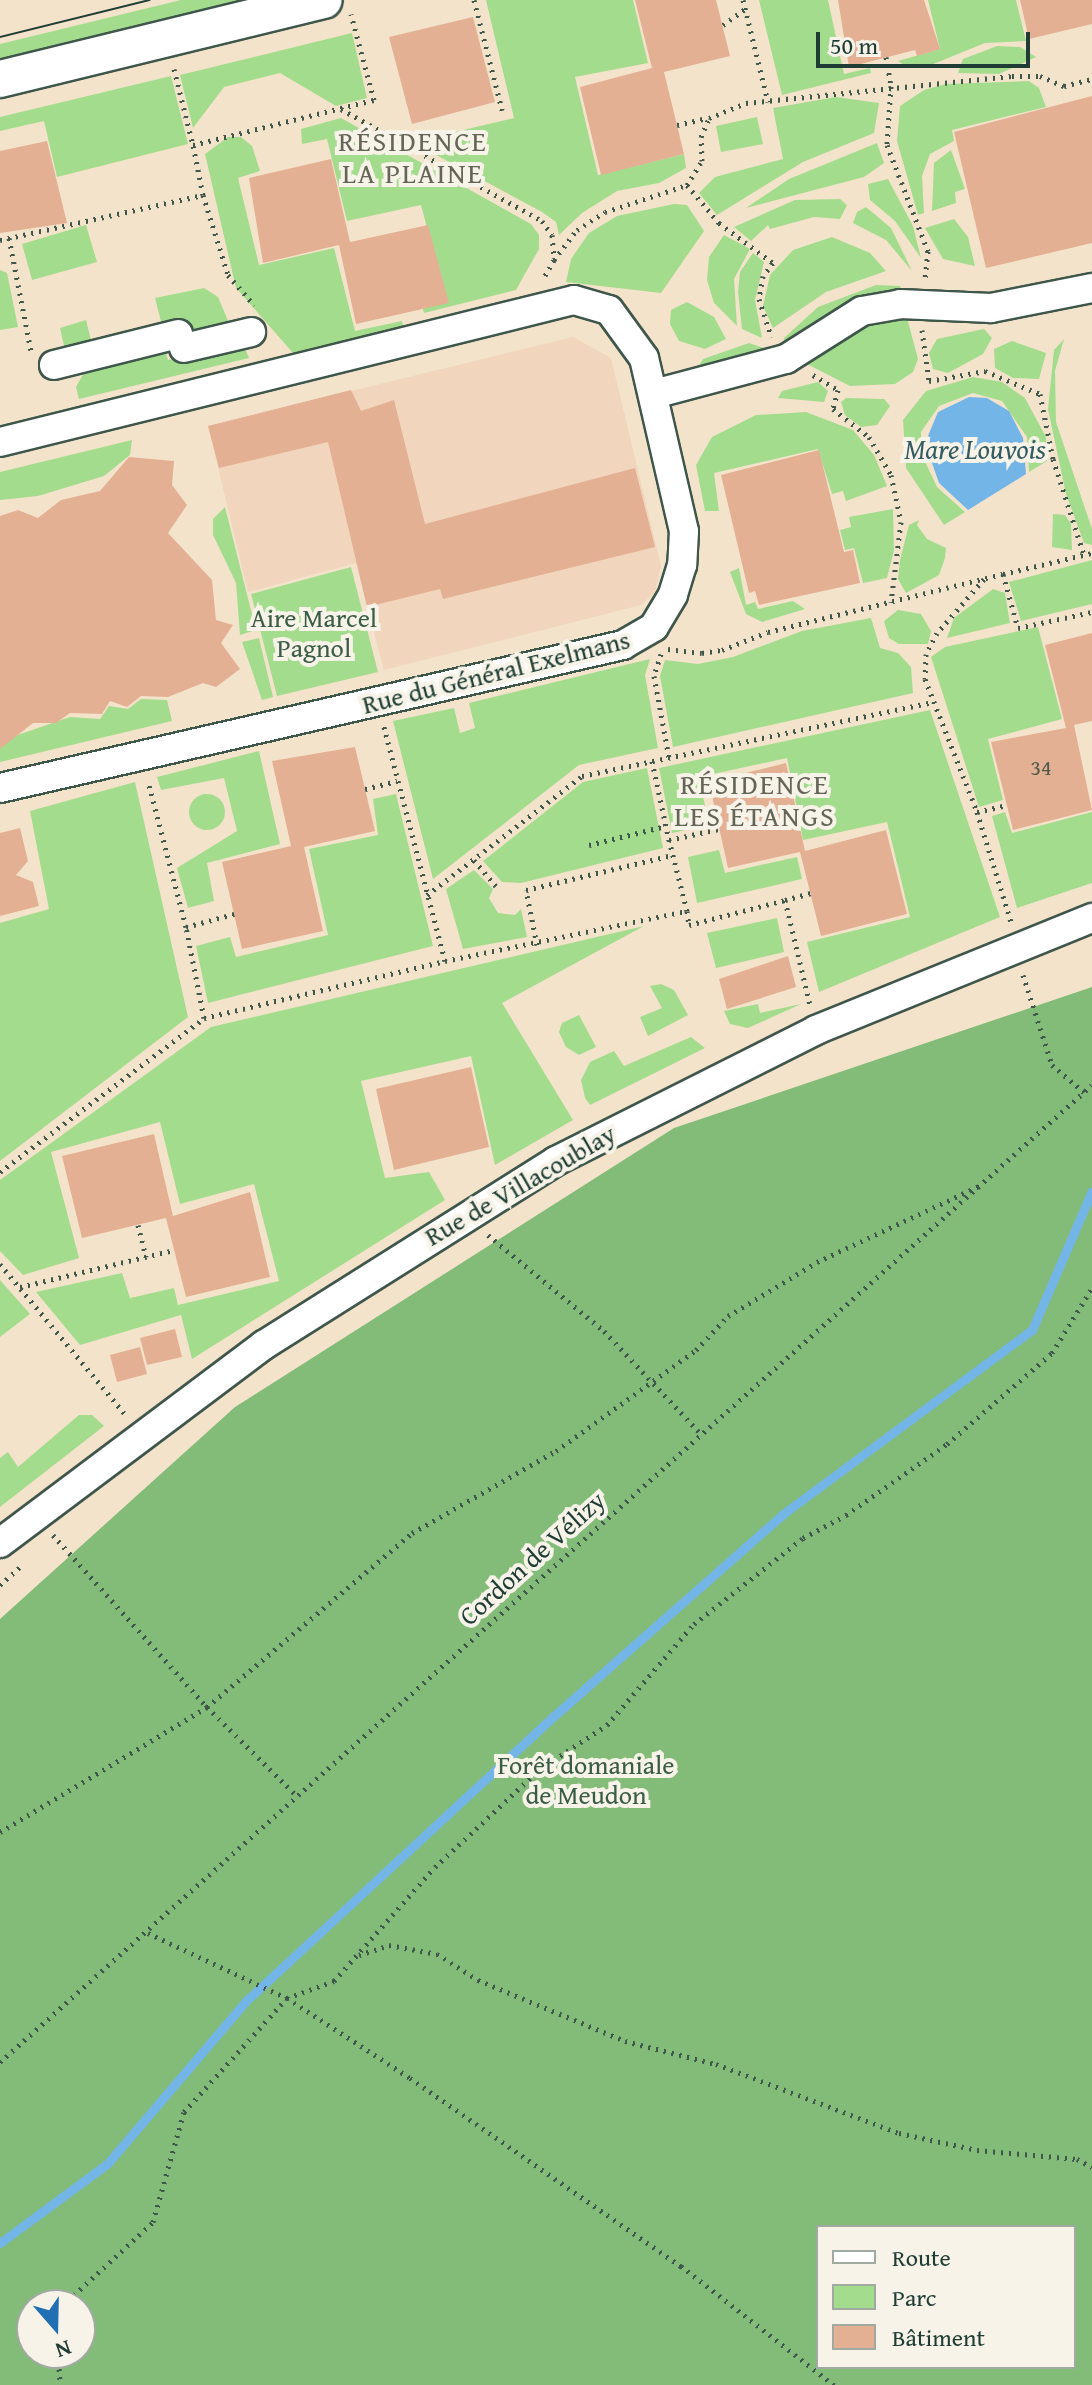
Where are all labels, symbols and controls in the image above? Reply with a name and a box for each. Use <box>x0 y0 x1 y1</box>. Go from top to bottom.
scale bar <box>820 16 1034 66</box>
text: 50 m <box>830 28 878 63</box>
district label: RÉSIDENCE LA PLAINE <box>338 124 488 190</box>
water label: Mare Louvois <box>904 432 1046 466</box>
park label: Aire Marcel Pagnol <box>251 602 377 664</box>
street label: Rue du Général Exelmans <box>359 624 633 720</box>
house number: 34 <box>1030 755 1052 781</box>
district label: RÉSIDENCE LES ÉTANGS <box>674 767 836 833</box>
street label: Rue de Villacoublay <box>419 1118 621 1252</box>
street label: Cordon de Vélizy <box>453 1484 611 1632</box>
park label: Forêt domaniale de Meudon <box>497 1749 675 1810</box>
legend <box>816 2225 1076 2369</box>
text: Route <box>892 2240 951 2275</box>
text: Parc <box>892 2280 936 2315</box>
north arrow <box>16 2289 96 2369</box>
text: Bâtiment <box>892 2320 985 2355</box>
text: N <box>51 2332 76 2367</box>

